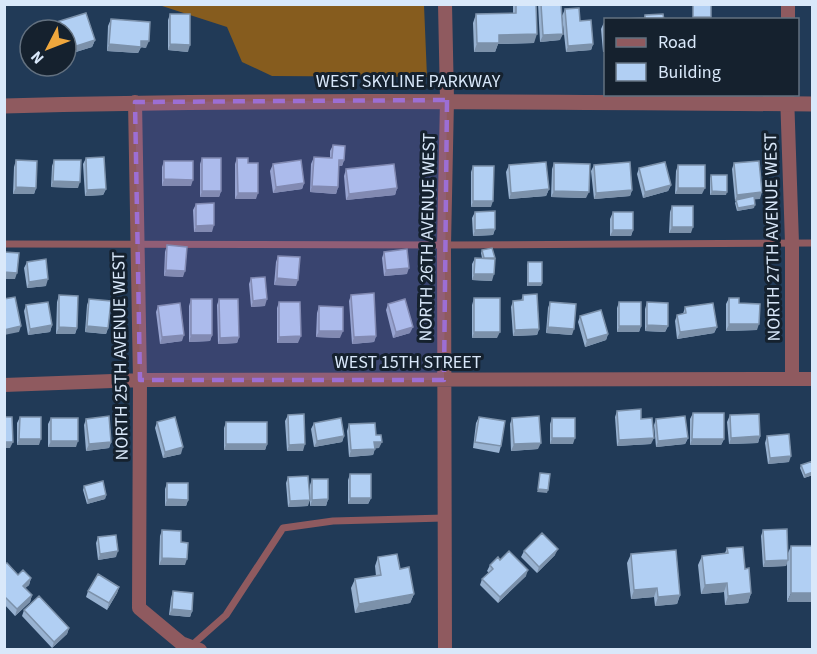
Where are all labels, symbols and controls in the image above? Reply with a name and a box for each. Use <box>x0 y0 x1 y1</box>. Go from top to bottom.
north arrow <box>18 18 78 78</box>
legend <box>604 18 799 96</box>
text: Road <box>658 30 697 55</box>
text: N <box>26 46 49 69</box>
text: Building <box>658 60 721 85</box>
street label: WEST SKYLINE PARKWAY <box>316 69 501 94</box>
street label: NORTH 26TH AVENUE WEST <box>413 132 442 342</box>
street label: NORTH 27TH AVENUE WEST <box>758 132 787 342</box>
street label: NORTH 25TH AVENUE WEST <box>106 251 135 461</box>
street label: WEST 15TH STREET <box>335 350 482 375</box>

